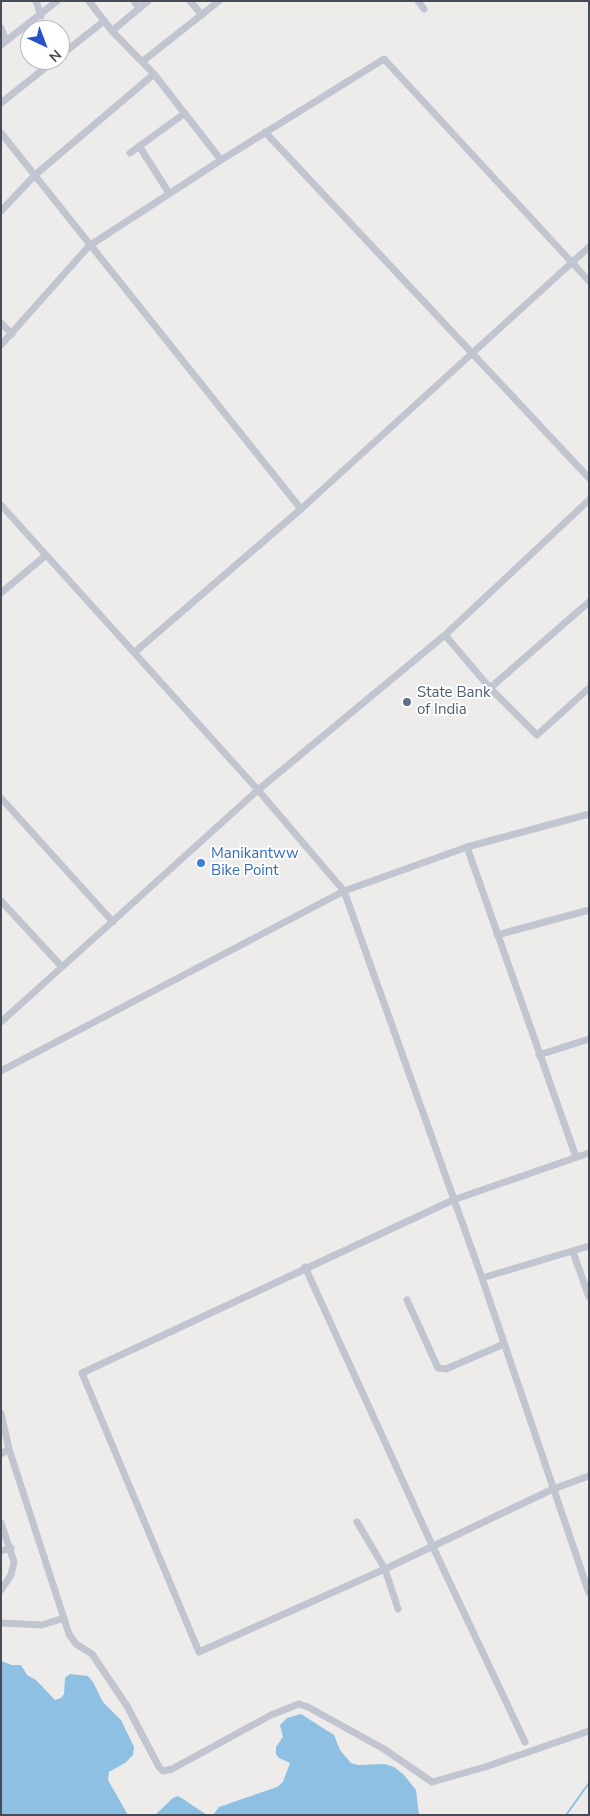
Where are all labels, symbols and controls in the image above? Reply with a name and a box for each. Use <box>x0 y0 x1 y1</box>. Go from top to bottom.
north arrow <box>20 20 70 70</box>
text: N <box>45 45 65 66</box>
place label: State Bank of India <box>417 684 491 719</box>
marker: State Bank of India <box>401 696 413 708</box>
place label: Manikantww Bike Point <box>211 845 299 880</box>
marker: Manikantww Bike Point <box>195 857 207 869</box>

